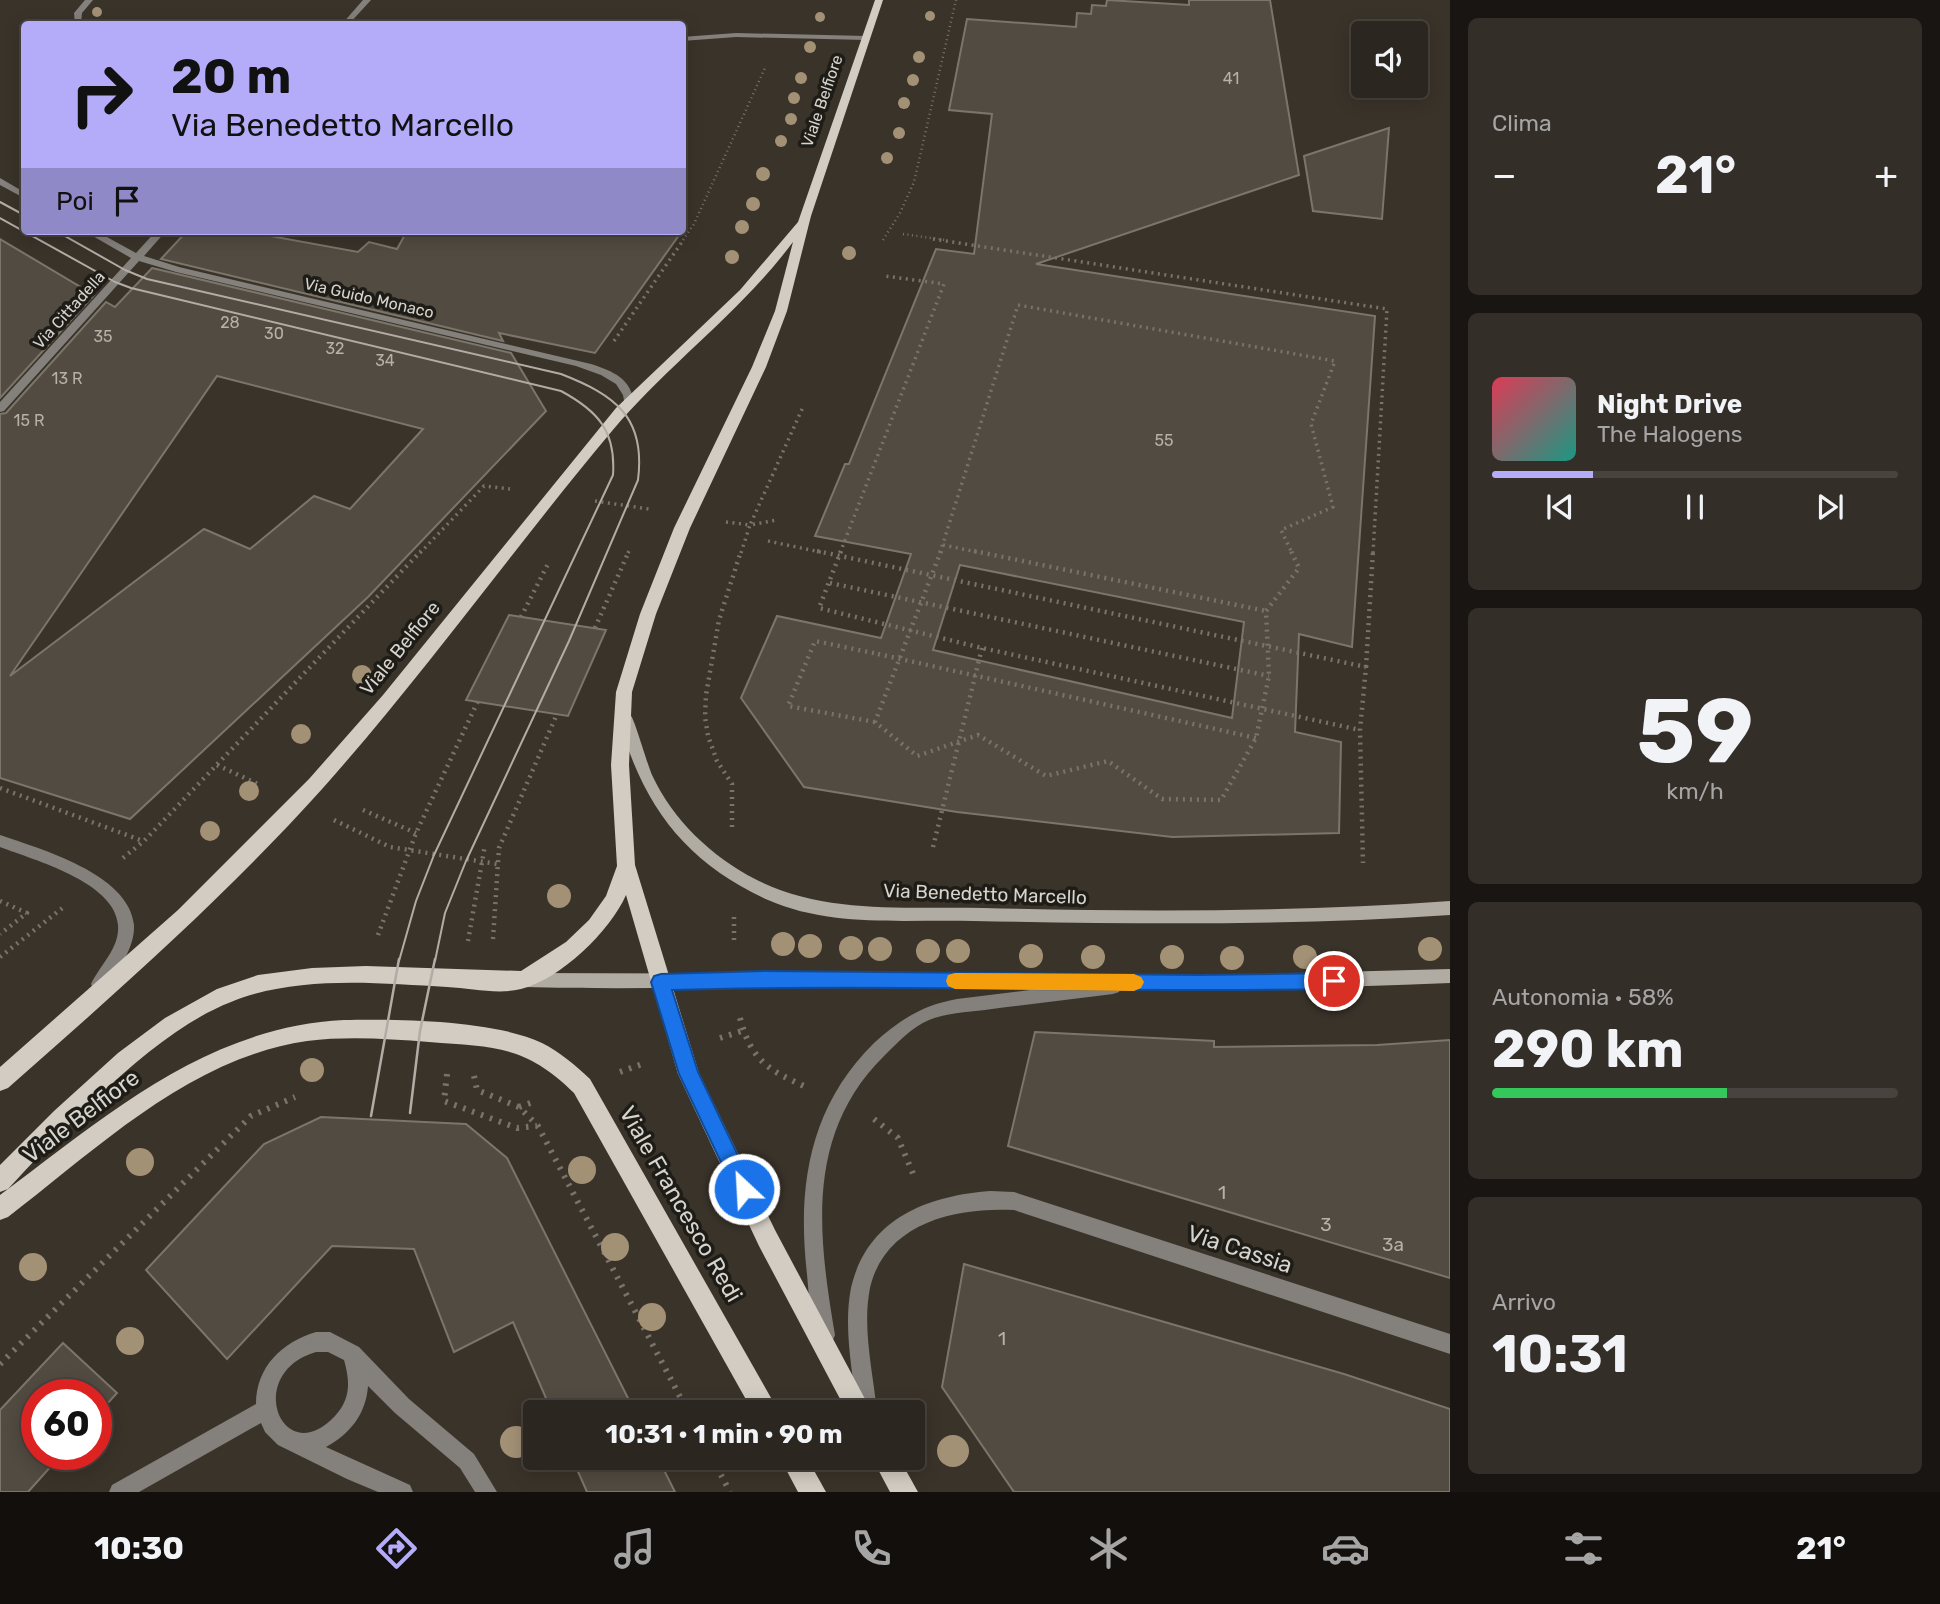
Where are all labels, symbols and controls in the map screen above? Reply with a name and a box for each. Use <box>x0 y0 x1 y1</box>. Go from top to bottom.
map controls <box>1351 21 1428 98</box>
button: sound <box>1351 21 1428 98</box>
text: 20 m <box>171 47 292 105</box>
icon: right <box>56 49 147 140</box>
street label: Viale Belfiore <box>797 52 847 150</box>
house number: 41 <box>1223 69 1239 88</box>
text: Via Benedetto Marcello <box>171 106 514 144</box>
text: Clima <box>1492 109 1552 137</box>
text: 21° <box>1655 144 1736 206</box>
text: − <box>1492 152 1517 198</box>
text: + <box>1874 152 1898 198</box>
icon: arrive <box>108 182 146 220</box>
text: Poi <box>56 186 94 217</box>
street label: Via Cittadella <box>29 267 109 353</box>
street label: Via Guido Monaco <box>302 274 436 322</box>
house number: 28 <box>220 313 240 332</box>
house number: 30 <box>264 324 284 343</box>
house number: 35 <box>93 327 113 346</box>
house number: 32 <box>325 339 345 358</box>
house number: 34 <box>375 351 395 370</box>
house number: 13 R <box>52 369 82 388</box>
text: Night Drive <box>1597 389 1742 420</box>
house number: 15 R <box>14 411 44 430</box>
text: The Halogens <box>1597 420 1743 448</box>
house number: 55 <box>1154 431 1174 450</box>
icon: previous <box>1541 488 1579 526</box>
icon: pause <box>1676 488 1714 526</box>
icon: next <box>1811 488 1849 526</box>
street label: Viale Belfiore <box>355 596 445 700</box>
text: 59 <box>1636 677 1754 785</box>
text: km/h <box>1666 777 1724 805</box>
street label: Via Benedetto Marcello <box>883 879 1087 909</box>
pin <box>1304 951 1364 1011</box>
icon: arrive <box>1315 962 1353 1000</box>
text: Autonomia · 58% <box>1492 983 1674 1011</box>
text: 290 km <box>1492 1018 1684 1080</box>
street label: Viale Belfiore <box>17 1063 145 1169</box>
street label: Viale Francesco Redi <box>613 1101 749 1307</box>
position arrow <box>707 1152 781 1226</box>
house number: 1 <box>1218 1181 1226 1204</box>
house number: 3 <box>1320 1213 1332 1236</box>
street label: Via Cassia <box>1184 1219 1296 1279</box>
house number: 3a <box>1382 1233 1404 1256</box>
text: Arrivo <box>1492 1288 1556 1316</box>
text: 10:31 <box>1492 1323 1628 1385</box>
house number: 1 <box>998 1327 1006 1350</box>
speed limit sign: 60 <box>21 1379 112 1470</box>
text: 10:31 · 1 min · 90 m <box>605 1419 843 1450</box>
icon: directions <box>372 1524 421 1573</box>
icon: music <box>610 1524 659 1573</box>
icon: phone <box>847 1524 896 1573</box>
icon: climate <box>1084 1524 1133 1573</box>
icon: car <box>1321 1524 1370 1573</box>
icon: filters <box>1559 1524 1608 1573</box>
text: 10:30 <box>94 1529 184 1567</box>
text: 21° <box>1796 1529 1846 1567</box>

